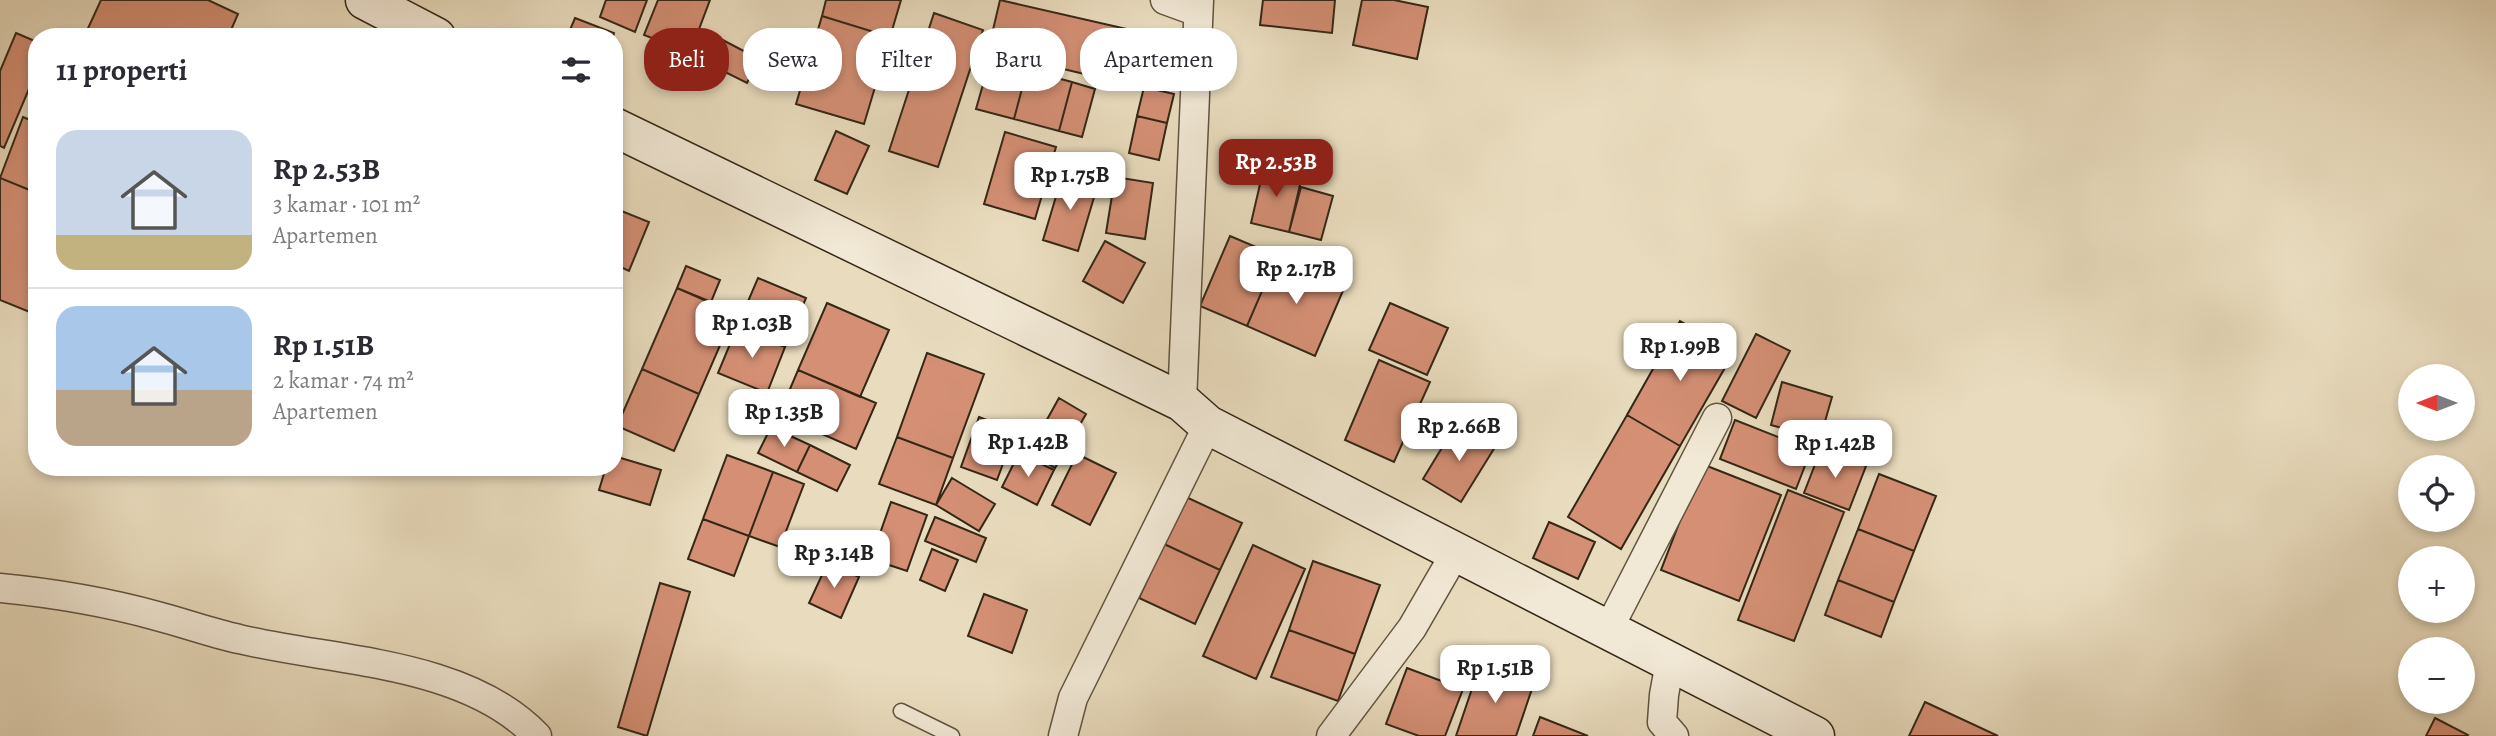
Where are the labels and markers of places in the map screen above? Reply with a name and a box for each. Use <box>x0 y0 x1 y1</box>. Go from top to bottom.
pin: Rp 2.53B <box>1204 140 1348 199</box>
pin: Rp 1.75B <box>998 152 1142 212</box>
pin: Rp 2.17B <box>1224 246 1368 306</box>
pin: Rp 1.03B <box>680 300 824 360</box>
pin: Rp 1.99B <box>1608 324 1752 383</box>
pin: Rp 1.35B <box>712 390 856 449</box>
pin: Rp 2.66B <box>1387 404 1531 463</box>
pin: Rp 1.42B <box>956 420 1100 479</box>
pin: Rp 1.42B <box>1763 420 1907 480</box>
pin: Rp 3.14B <box>762 530 906 590</box>
pin: Rp 1.51B <box>1423 646 1567 705</box>

